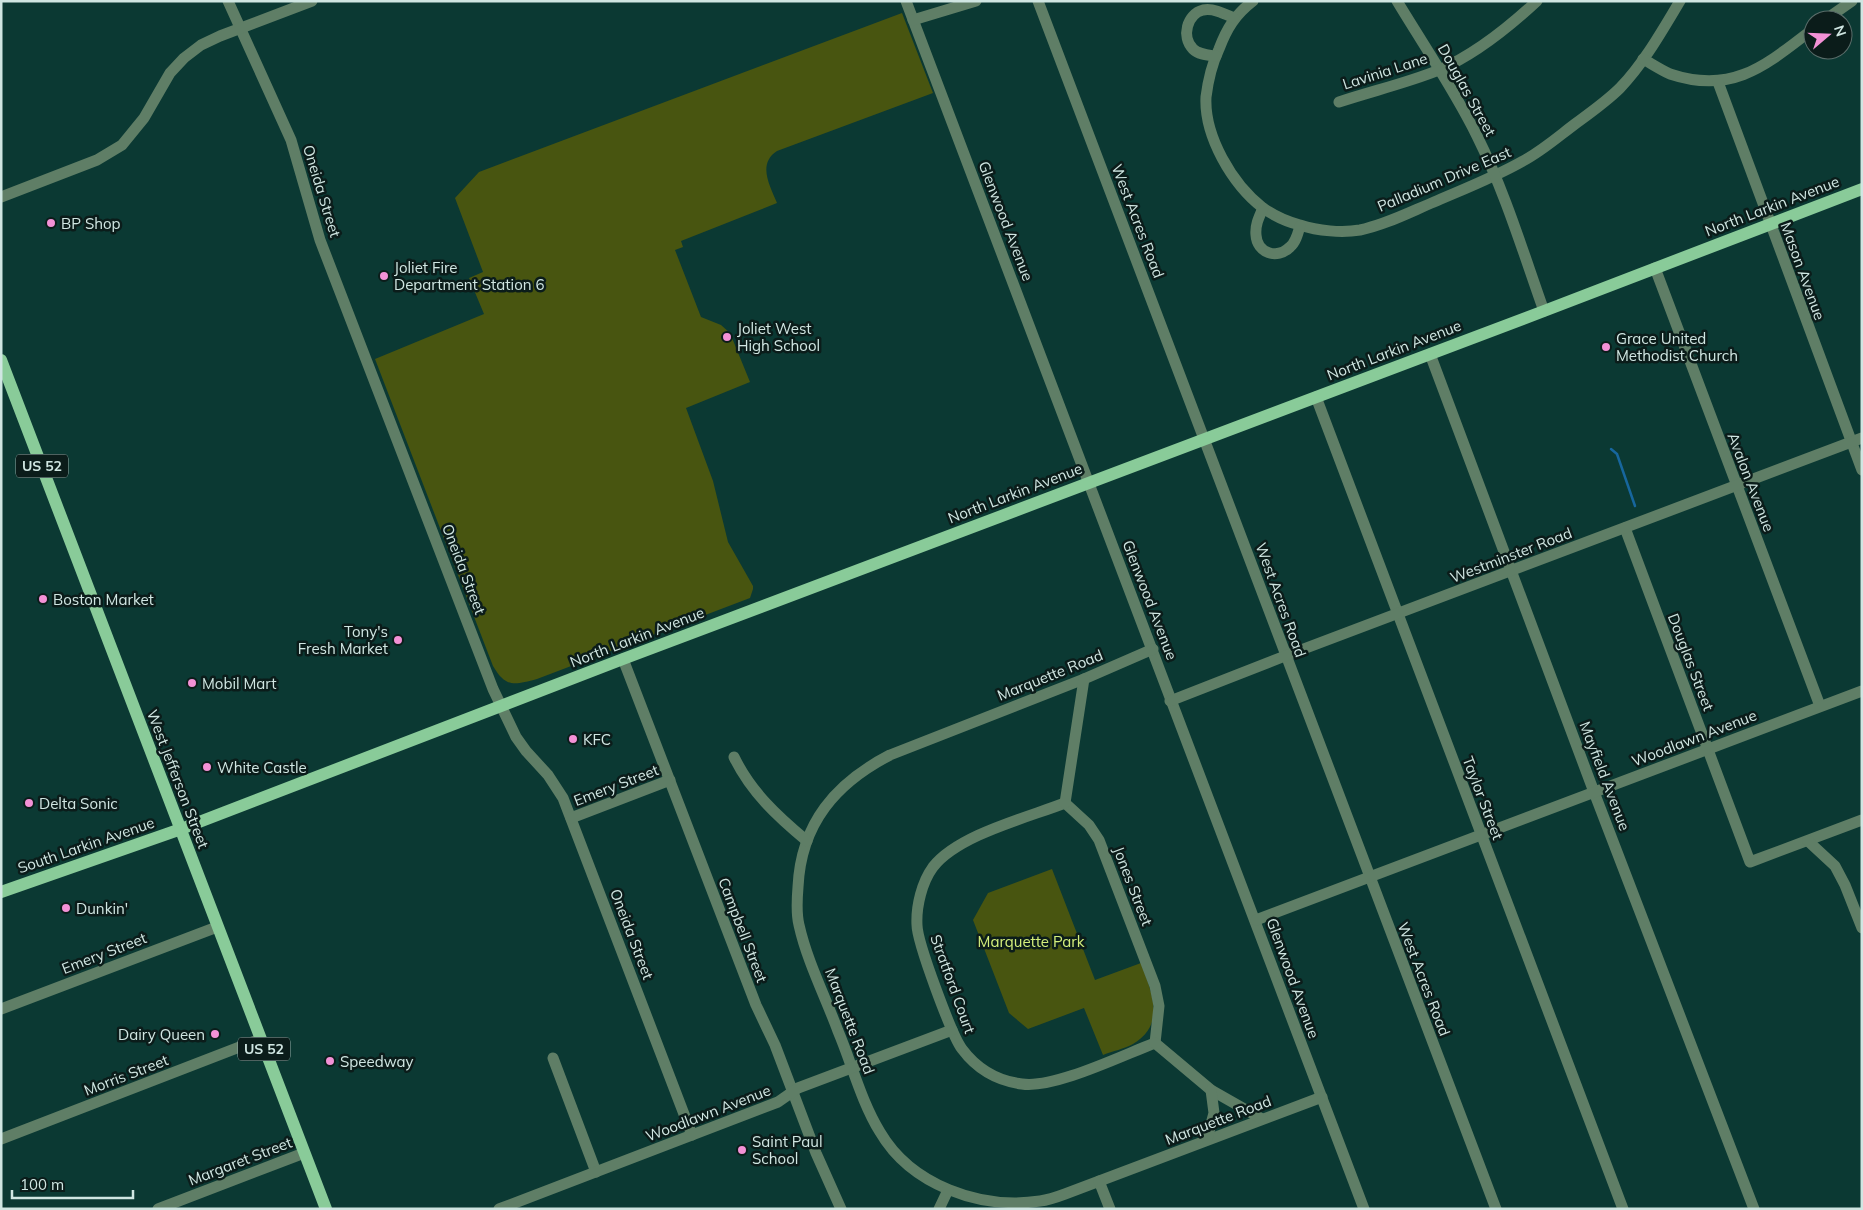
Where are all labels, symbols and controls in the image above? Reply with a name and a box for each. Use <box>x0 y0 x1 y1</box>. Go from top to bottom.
north arrow <box>1803 10 1853 60</box>
text: N <box>1830 23 1851 39</box>
street label: Douglas Street <box>1434 40 1500 140</box>
street label: Lavinia Lane <box>1340 48 1430 94</box>
street label: Palladium Drive East <box>1374 142 1514 216</box>
street label: Oneida Street <box>299 143 345 239</box>
street label: Glenwood Avenue <box>974 158 1038 284</box>
street label: West Acres Road <box>1108 161 1168 281</box>
street label: North Larkin Avenue <box>1702 172 1842 240</box>
place label: BP Shop <box>61 214 121 233</box>
marker: BP Shop <box>45 217 57 229</box>
street label: Mason Avenue <box>1776 219 1830 323</box>
place label: Joliet Fire Department Station 6 <box>394 258 544 294</box>
marker: Joliet Fire Department Station 6 <box>378 270 390 282</box>
street label: North Larkin Avenue <box>1324 316 1464 384</box>
place label: Joliet West High School <box>737 319 820 355</box>
place label: Grace United Methodist Church <box>1616 329 1738 365</box>
marker: Joliet West High School <box>721 331 733 343</box>
marker: Grace United Methodist Church <box>1600 341 1612 353</box>
street label: Avalon Avenue <box>1723 430 1779 534</box>
road number: US 52 <box>16 454 68 478</box>
street label: North Larkin Avenue <box>945 459 1085 527</box>
street label: Oneida Street <box>438 521 490 617</box>
street label: Westminster Road <box>1447 523 1575 587</box>
street label: Glenwood Avenue <box>1118 537 1182 663</box>
street label: West Acres Road <box>1251 540 1311 660</box>
place label: Boston Market <box>53 590 154 609</box>
marker: Boston Market <box>37 593 49 605</box>
street label: North Larkin Avenue <box>567 603 707 671</box>
street label: Douglas Street <box>1664 611 1718 713</box>
place label: Tony's Fresh Market <box>298 622 388 658</box>
marker: Tony's Fresh Market <box>392 634 404 646</box>
street label: Marquette Road <box>994 645 1106 705</box>
place label: Mobil Mart <box>202 674 276 693</box>
marker: Mobil Mart <box>186 677 198 689</box>
street label: Woodlawn Avenue <box>1629 705 1759 771</box>
street label: West Jefferson Street <box>143 707 213 851</box>
street label: Mayfield Avenue <box>1575 719 1635 833</box>
place label: KFC <box>583 730 611 749</box>
marker: KFC <box>567 733 579 745</box>
street label: Taylor Street <box>1458 754 1508 842</box>
place label: White Castle <box>217 758 307 777</box>
street label: Emery Street <box>571 760 661 810</box>
marker: White Castle <box>201 761 213 773</box>
place label: Delta Sonic <box>39 794 118 813</box>
marker: Delta Sonic <box>23 797 35 809</box>
street label: South Larkin Avenue <box>15 813 157 877</box>
street label: Jones Street <box>1109 844 1157 928</box>
street label: Campbell Street <box>714 875 772 985</box>
street label: Oneida Street <box>606 886 658 982</box>
place label: Dunkin' <box>76 899 128 918</box>
marker: Dunkin' <box>60 902 72 914</box>
street label: Glenwood Avenue <box>1262 915 1324 1041</box>
street label: West Acres Road <box>1394 919 1454 1039</box>
street label: Emery Street <box>59 928 149 978</box>
street label: Stratford Court <box>926 932 980 1036</box>
park label: Marquette Park <box>978 932 1085 951</box>
street label: Marquette Road <box>821 965 879 1077</box>
place label: Dairy Queen <box>118 1025 205 1044</box>
marker: Dairy Queen <box>209 1028 221 1040</box>
road number: US 52 <box>238 1038 290 1060</box>
street label: Morris Street <box>81 1050 171 1100</box>
place label: Speedway <box>340 1052 413 1071</box>
marker: Speedway <box>324 1055 336 1067</box>
street label: Woodlawn Avenue <box>643 1080 773 1146</box>
street label: Marquette Road <box>1162 1091 1274 1149</box>
place label: Saint Paul School <box>752 1132 823 1168</box>
street label: Margaret Street <box>186 1133 294 1189</box>
marker: Saint Paul School <box>736 1144 748 1156</box>
scale bar <box>12 1168 134 1200</box>
text: 100 m <box>20 1175 64 1194</box>

